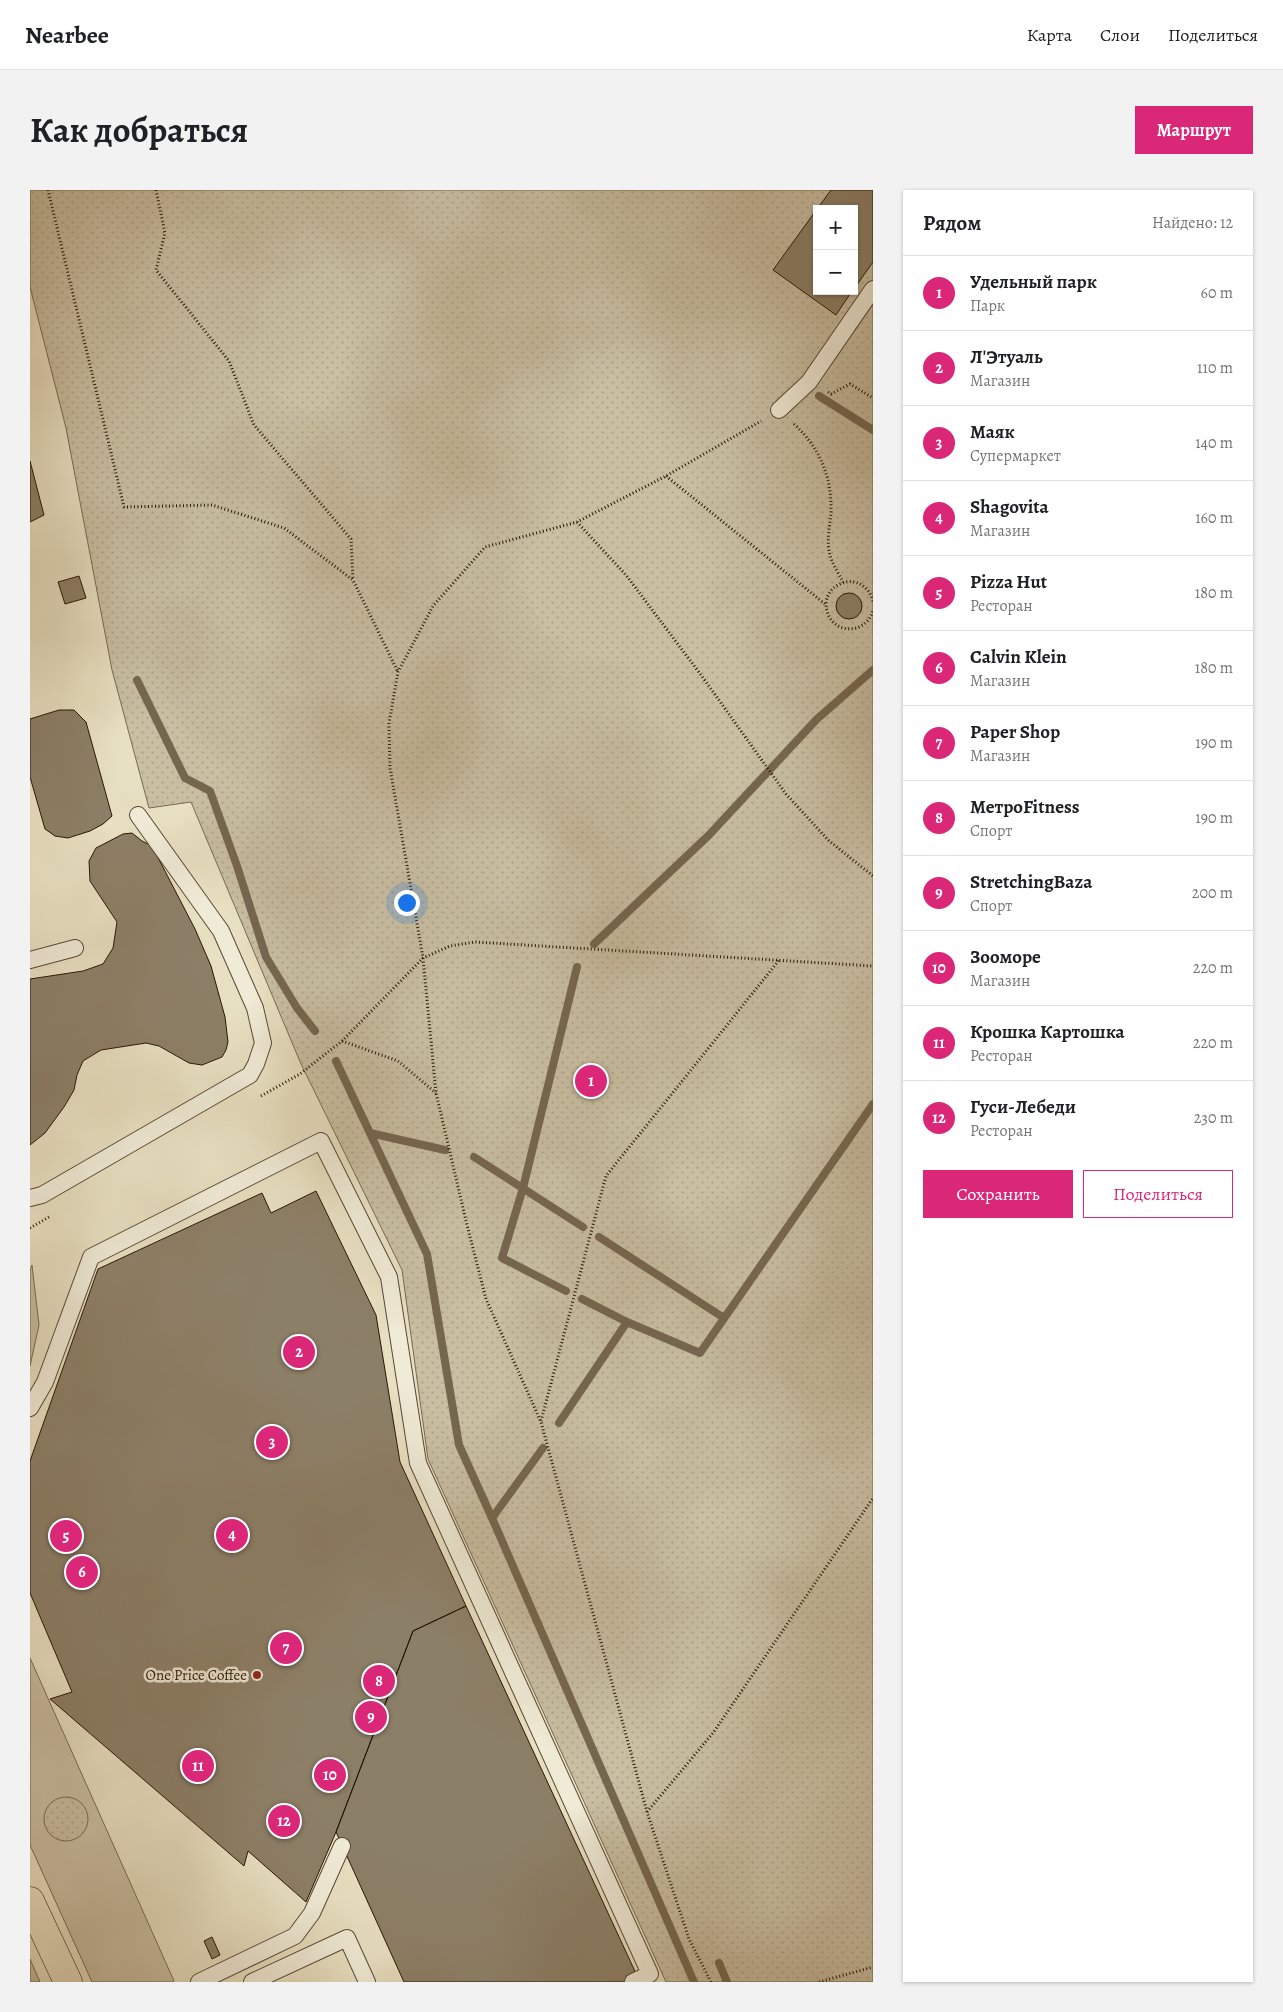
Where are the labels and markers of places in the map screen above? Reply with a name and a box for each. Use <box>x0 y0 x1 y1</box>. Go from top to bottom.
pin: 1 <box>575 1062 607 1100</box>
pin: 2 <box>283 1333 315 1371</box>
pin: 3 <box>256 1423 288 1461</box>
pin: 4 <box>216 1516 248 1554</box>
pin: 5 <box>50 1517 82 1555</box>
pin: 6 <box>66 1553 98 1591</box>
pin: 7 <box>270 1629 302 1667</box>
pin: 8 <box>363 1662 395 1700</box>
place label: One Price Coffee <box>146 1665 247 1685</box>
marker: One Price Coffee <box>251 1669 263 1681</box>
pin: 9 <box>355 1698 387 1736</box>
pin: 11 <box>182 1747 214 1785</box>
pin: 10 <box>314 1756 346 1794</box>
pin: 12 <box>268 1802 300 1840</box>

